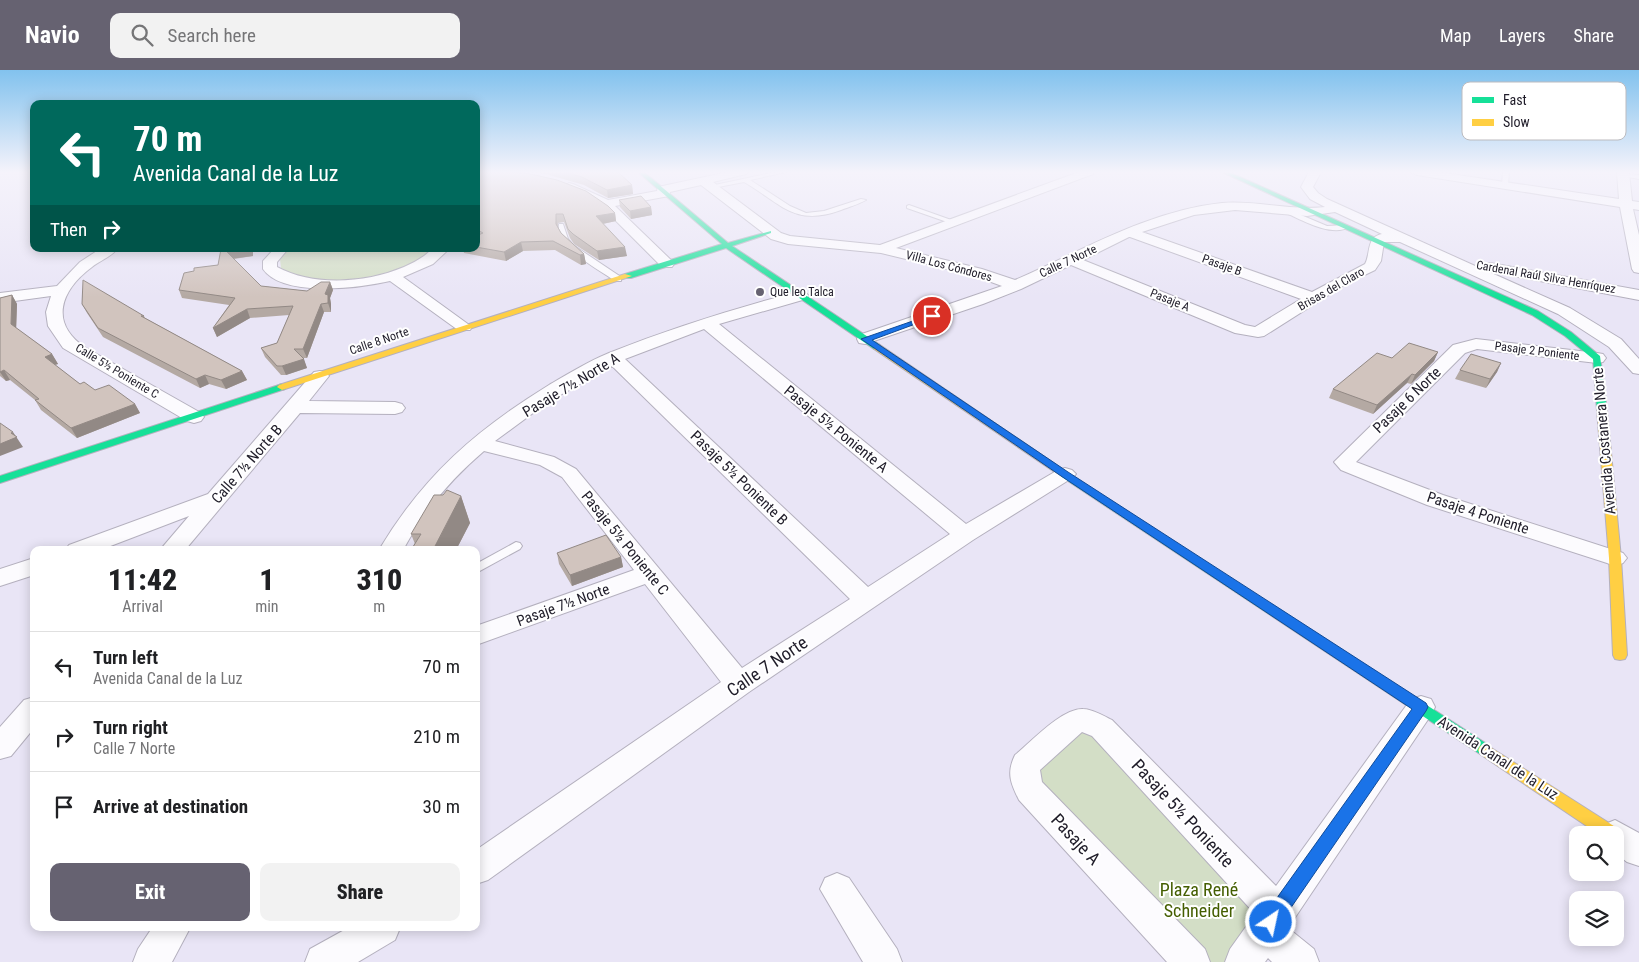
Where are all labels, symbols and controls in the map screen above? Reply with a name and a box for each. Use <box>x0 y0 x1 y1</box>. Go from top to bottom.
search box <box>110 13 460 58</box>
text: Navio <box>25 21 80 49</box>
icon: search <box>128 21 156 49</box>
text: Search here <box>168 24 256 47</box>
text: Map <box>1440 25 1471 46</box>
text: Layers <box>1499 25 1546 46</box>
text: Share <box>1574 25 1614 46</box>
legend <box>1462 82 1626 140</box>
text: Fast <box>1503 92 1527 108</box>
text: Slow <box>1503 114 1530 130</box>
text: 70 m <box>133 119 202 160</box>
icon: left <box>50 120 115 185</box>
text: Avenida Canal de la Luz <box>133 161 338 186</box>
icon: right <box>97 215 125 243</box>
text: Then <box>50 218 87 241</box>
street label: Calle 7 Norte <box>1037 241 1099 280</box>
street label: Villa Los Cóndores <box>904 248 994 284</box>
street label: Pasaje B <box>1200 251 1244 279</box>
street label: Cardenal Raúl Silva Henríquez <box>1475 258 1617 296</box>
street label: Brisas del Claro <box>1295 264 1367 314</box>
place label: Que leo Talca <box>770 285 834 299</box>
marker: Que leo Talca <box>754 286 766 298</box>
street label: Pasaje A <box>1148 286 1192 314</box>
pin <box>911 295 953 337</box>
icon: arrive <box>918 302 946 330</box>
street label: Calle 8 Norte <box>348 324 411 358</box>
street label: Pasaje 2 Poniente <box>1494 339 1580 363</box>
street label: Calle 5½ Poniente C <box>73 341 161 401</box>
street label: Pasaje 7½ Norte A <box>519 349 623 421</box>
street label: Pasaje 6 Norte <box>1369 363 1445 437</box>
street label: Avenida Costanera Norte <box>1589 367 1619 515</box>
street label: Pasaje 5½ Poniente A <box>780 382 892 477</box>
street label: Calle 7½ Norte B <box>208 421 286 507</box>
street label: Pasaje 5½ Poniente B <box>687 427 791 529</box>
street label: Pasaje 5½ Poniente C <box>578 487 672 599</box>
street label: Pasaje 4 Poniente <box>1425 488 1531 538</box>
text: 11:42 <box>108 562 177 597</box>
text: 1 <box>259 562 274 597</box>
text: 310 <box>356 562 402 597</box>
street label: Pasaje 7½ Norte <box>514 580 612 630</box>
text: Arrival <box>122 597 163 616</box>
text: min <box>255 597 279 616</box>
text: m <box>373 597 385 616</box>
street label: Calle 7 Norte <box>723 631 811 701</box>
text: Turn left <box>93 646 158 669</box>
icon: left <box>50 653 78 681</box>
text: 70 m <box>423 655 460 678</box>
text: Avenida Canal de la Luz <box>93 669 242 688</box>
street label: Avenida Canal de la Luz <box>1434 712 1562 804</box>
text: Turn right <box>93 716 168 739</box>
icon: right <box>50 723 78 751</box>
text: 210 m <box>413 725 460 748</box>
text: Calle 7 Norte <box>93 739 175 758</box>
street label: Pasaje 5½ Poniente <box>1128 755 1238 871</box>
icon: arrive <box>50 793 78 821</box>
text: Arrive at destination <box>93 795 248 818</box>
text: 30 m <box>423 795 460 818</box>
street label: Pasaje A <box>1047 809 1105 869</box>
map controls <box>1569 826 1624 946</box>
button: search <box>1569 826 1624 881</box>
button: Exit <box>50 863 250 921</box>
button: Share <box>260 863 460 921</box>
park label: Plaza René Schneider <box>1160 879 1238 921</box>
button: layers <box>1569 891 1624 946</box>
position arrow <box>1244 895 1296 947</box>

